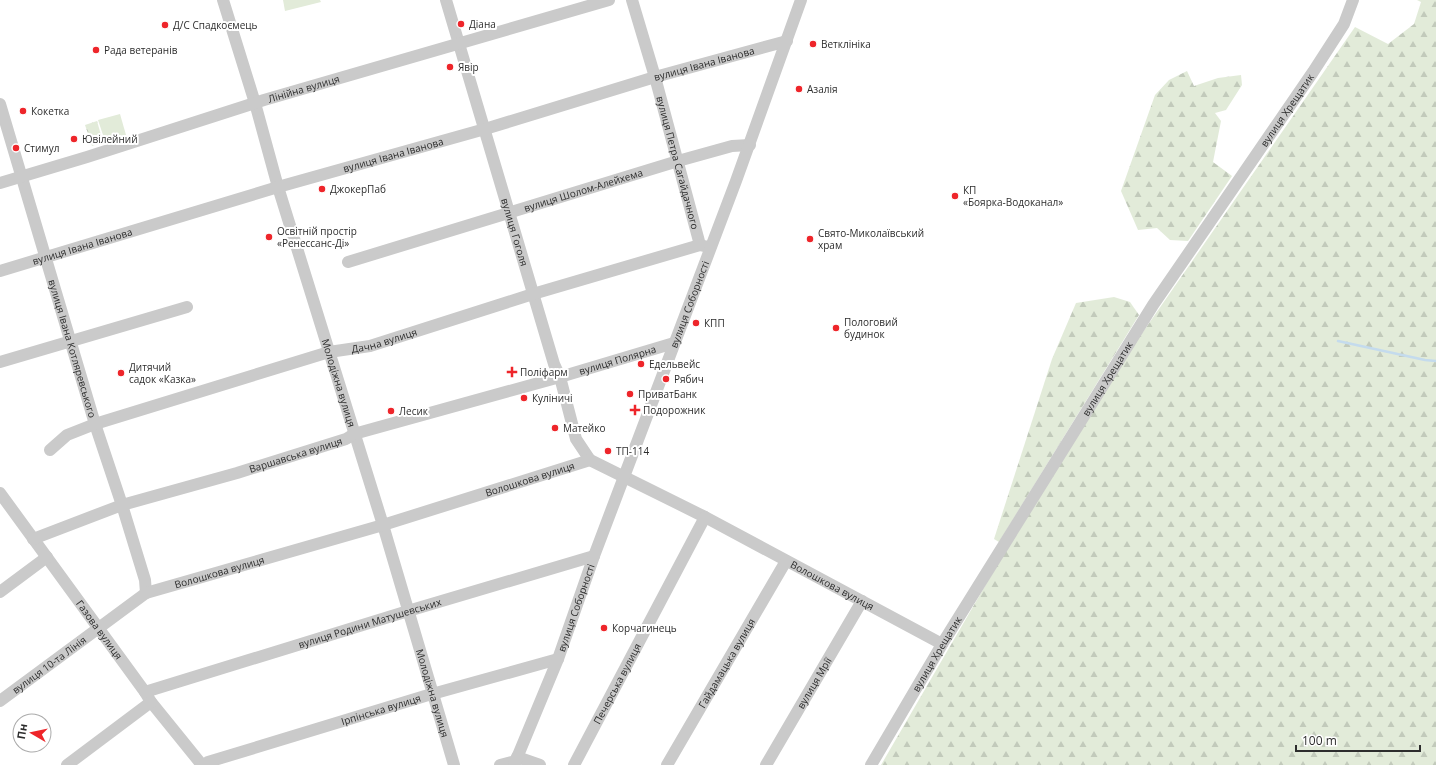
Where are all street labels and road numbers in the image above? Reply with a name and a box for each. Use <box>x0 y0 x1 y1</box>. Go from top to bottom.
street label: вулиця Івана Іванова <box>652 43 756 84</box>
street label: вулиця Хрещатик <box>1257 70 1317 149</box>
street label: Лінійна вулиця <box>266 71 341 106</box>
street label: вулиця Петра Сагайдачного <box>653 94 702 231</box>
street label: вулиця Івана Іванова <box>341 134 445 175</box>
street label: вулиця Шолом-Алейхема <box>522 165 644 215</box>
street label: вулиця Гоголя <box>498 196 532 268</box>
street label: вулиця Івана Іванова <box>31 224 134 268</box>
street label: вулиця Соборності <box>666 259 712 350</box>
street label: вулиця Івана Котляревського <box>45 278 100 419</box>
street label: Дачна вулиця <box>350 324 419 356</box>
street label: Молодіжна вулиця <box>319 337 359 429</box>
street label: вулиця Хрещатик <box>1079 338 1136 419</box>
street label: вулиця Полярна <box>577 342 658 378</box>
street label: Варшавська вулиця <box>247 434 344 476</box>
street label: Волошкова вулиця <box>483 458 576 500</box>
street label: Волошкова вулиця <box>173 552 266 591</box>
street label: Волошкова вулиця <box>788 557 877 613</box>
street label: вулиця Соборності <box>554 562 598 654</box>
street label: вулиця Родини Матушевських <box>296 594 444 651</box>
street label: Газова вулиця <box>73 597 126 662</box>
street label: вулиця Хрещатик <box>909 613 965 694</box>
street label: Гайдамацька вулиця <box>695 616 758 710</box>
street label: вулиця 10-та Лінія <box>9 633 89 697</box>
street label: Печерська вулиця <box>590 641 644 726</box>
street label: Молодіжна вулиця <box>413 647 452 739</box>
street label: вулиця Мрії <box>793 654 835 711</box>
street label: Ірпінська вулиця <box>339 691 423 728</box>

